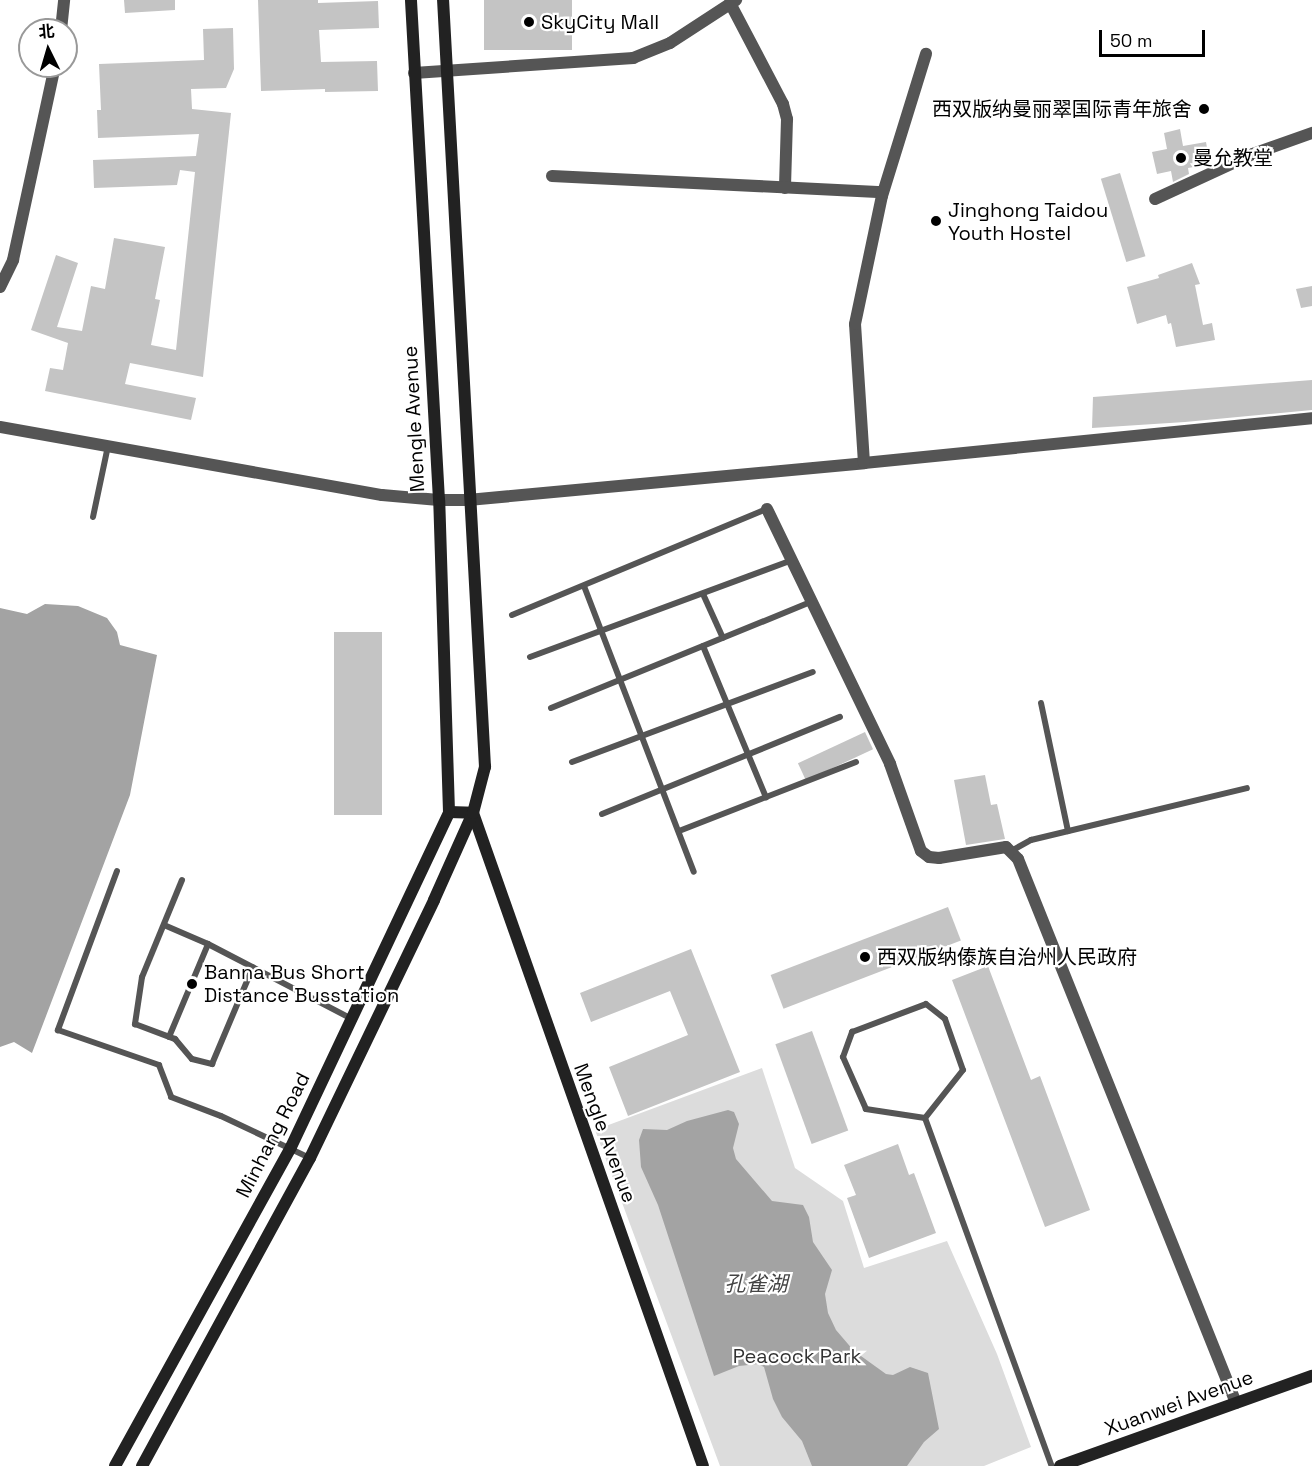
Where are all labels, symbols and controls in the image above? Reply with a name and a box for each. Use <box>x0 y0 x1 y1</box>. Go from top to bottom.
place label: SkyCity Mall <box>541 10 659 34</box>
marker: SkyCity Mall <box>522 15 536 29</box>
north arrow <box>18 18 78 78</box>
scale bar <box>1102 18 1208 56</box>
text: 北 <box>38 20 55 43</box>
text: 50 m <box>1110 29 1152 52</box>
place label: 西双版纳曼丽翠国际青年旅舍 <box>932 97 1192 121</box>
marker: 西双版纳曼丽翠国际青年旅舍 <box>1197 102 1211 116</box>
place label: 曼允教堂 <box>1193 146 1273 170</box>
marker: 曼允教堂 <box>1174 151 1188 165</box>
place label: Jinghong Taidou Youth Hostel <box>948 198 1109 245</box>
marker: Jinghong Taidou Youth Hostel <box>929 214 943 228</box>
street label: Mengle Avenue <box>398 345 430 493</box>
place label: 西双版纳傣族自治州人民政府 <box>877 945 1137 969</box>
marker: 西双版纳傣族自治州人民政府 <box>858 950 872 964</box>
place label: Banna Bus Short Distance Busstation <box>204 960 399 1007</box>
marker: Banna Bus Short Distance Busstation <box>185 977 199 991</box>
street label: Mengle Avenue <box>569 1060 641 1206</box>
street label: Minhang Road <box>231 1068 315 1202</box>
water label: 孔雀湖 <box>725 1271 787 1297</box>
park label: Peacock Park <box>733 1344 861 1368</box>
street label: Xuanwei Avenue <box>1101 1365 1257 1441</box>

